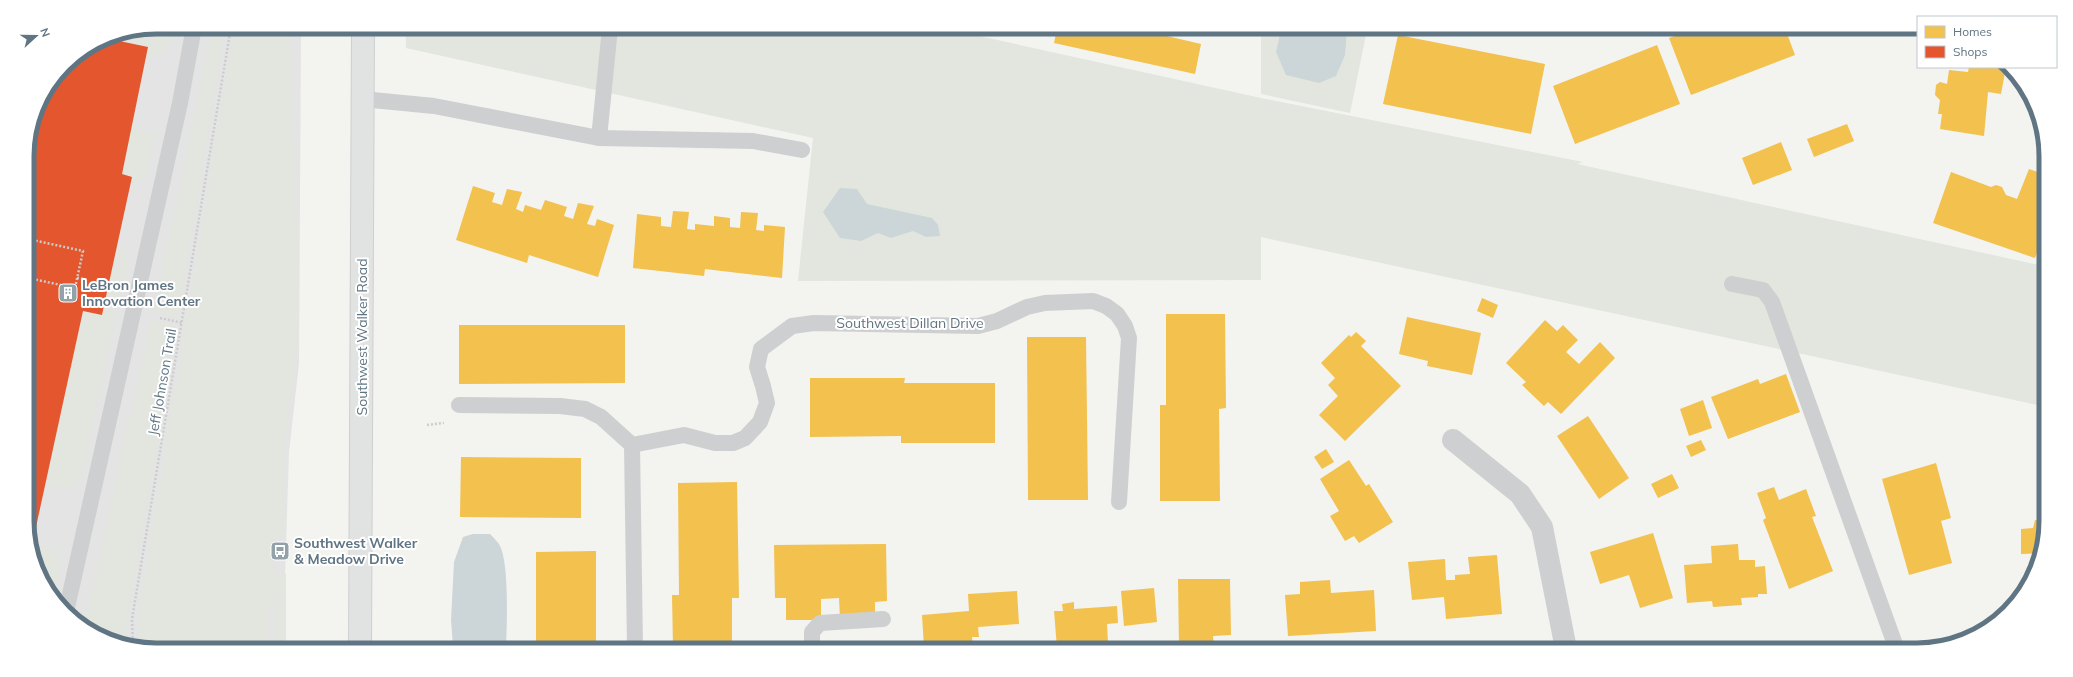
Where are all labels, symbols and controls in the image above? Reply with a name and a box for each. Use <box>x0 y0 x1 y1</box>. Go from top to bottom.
north arrow <box>16 16 56 56</box>
legend <box>1917 16 2057 68</box>
text: Homes <box>1953 24 1992 39</box>
text: N <box>37 26 53 39</box>
text: Shops <box>1953 44 1988 59</box>
street label: Southwest Walker Road <box>353 258 371 416</box>
place label: LeBron James Innovation Center <box>82 276 201 310</box>
building icon: LeBron James Innovation Center <box>57 282 79 304</box>
street label: Southwest Dillan Drive <box>836 314 984 332</box>
street label: Jeff Johnson Trail <box>144 327 180 437</box>
place label: Southwest Walker & Meadow Drive <box>294 534 418 568</box>
bus stop icon: Southwest Walker & Meadow Drive <box>269 540 291 562</box>

